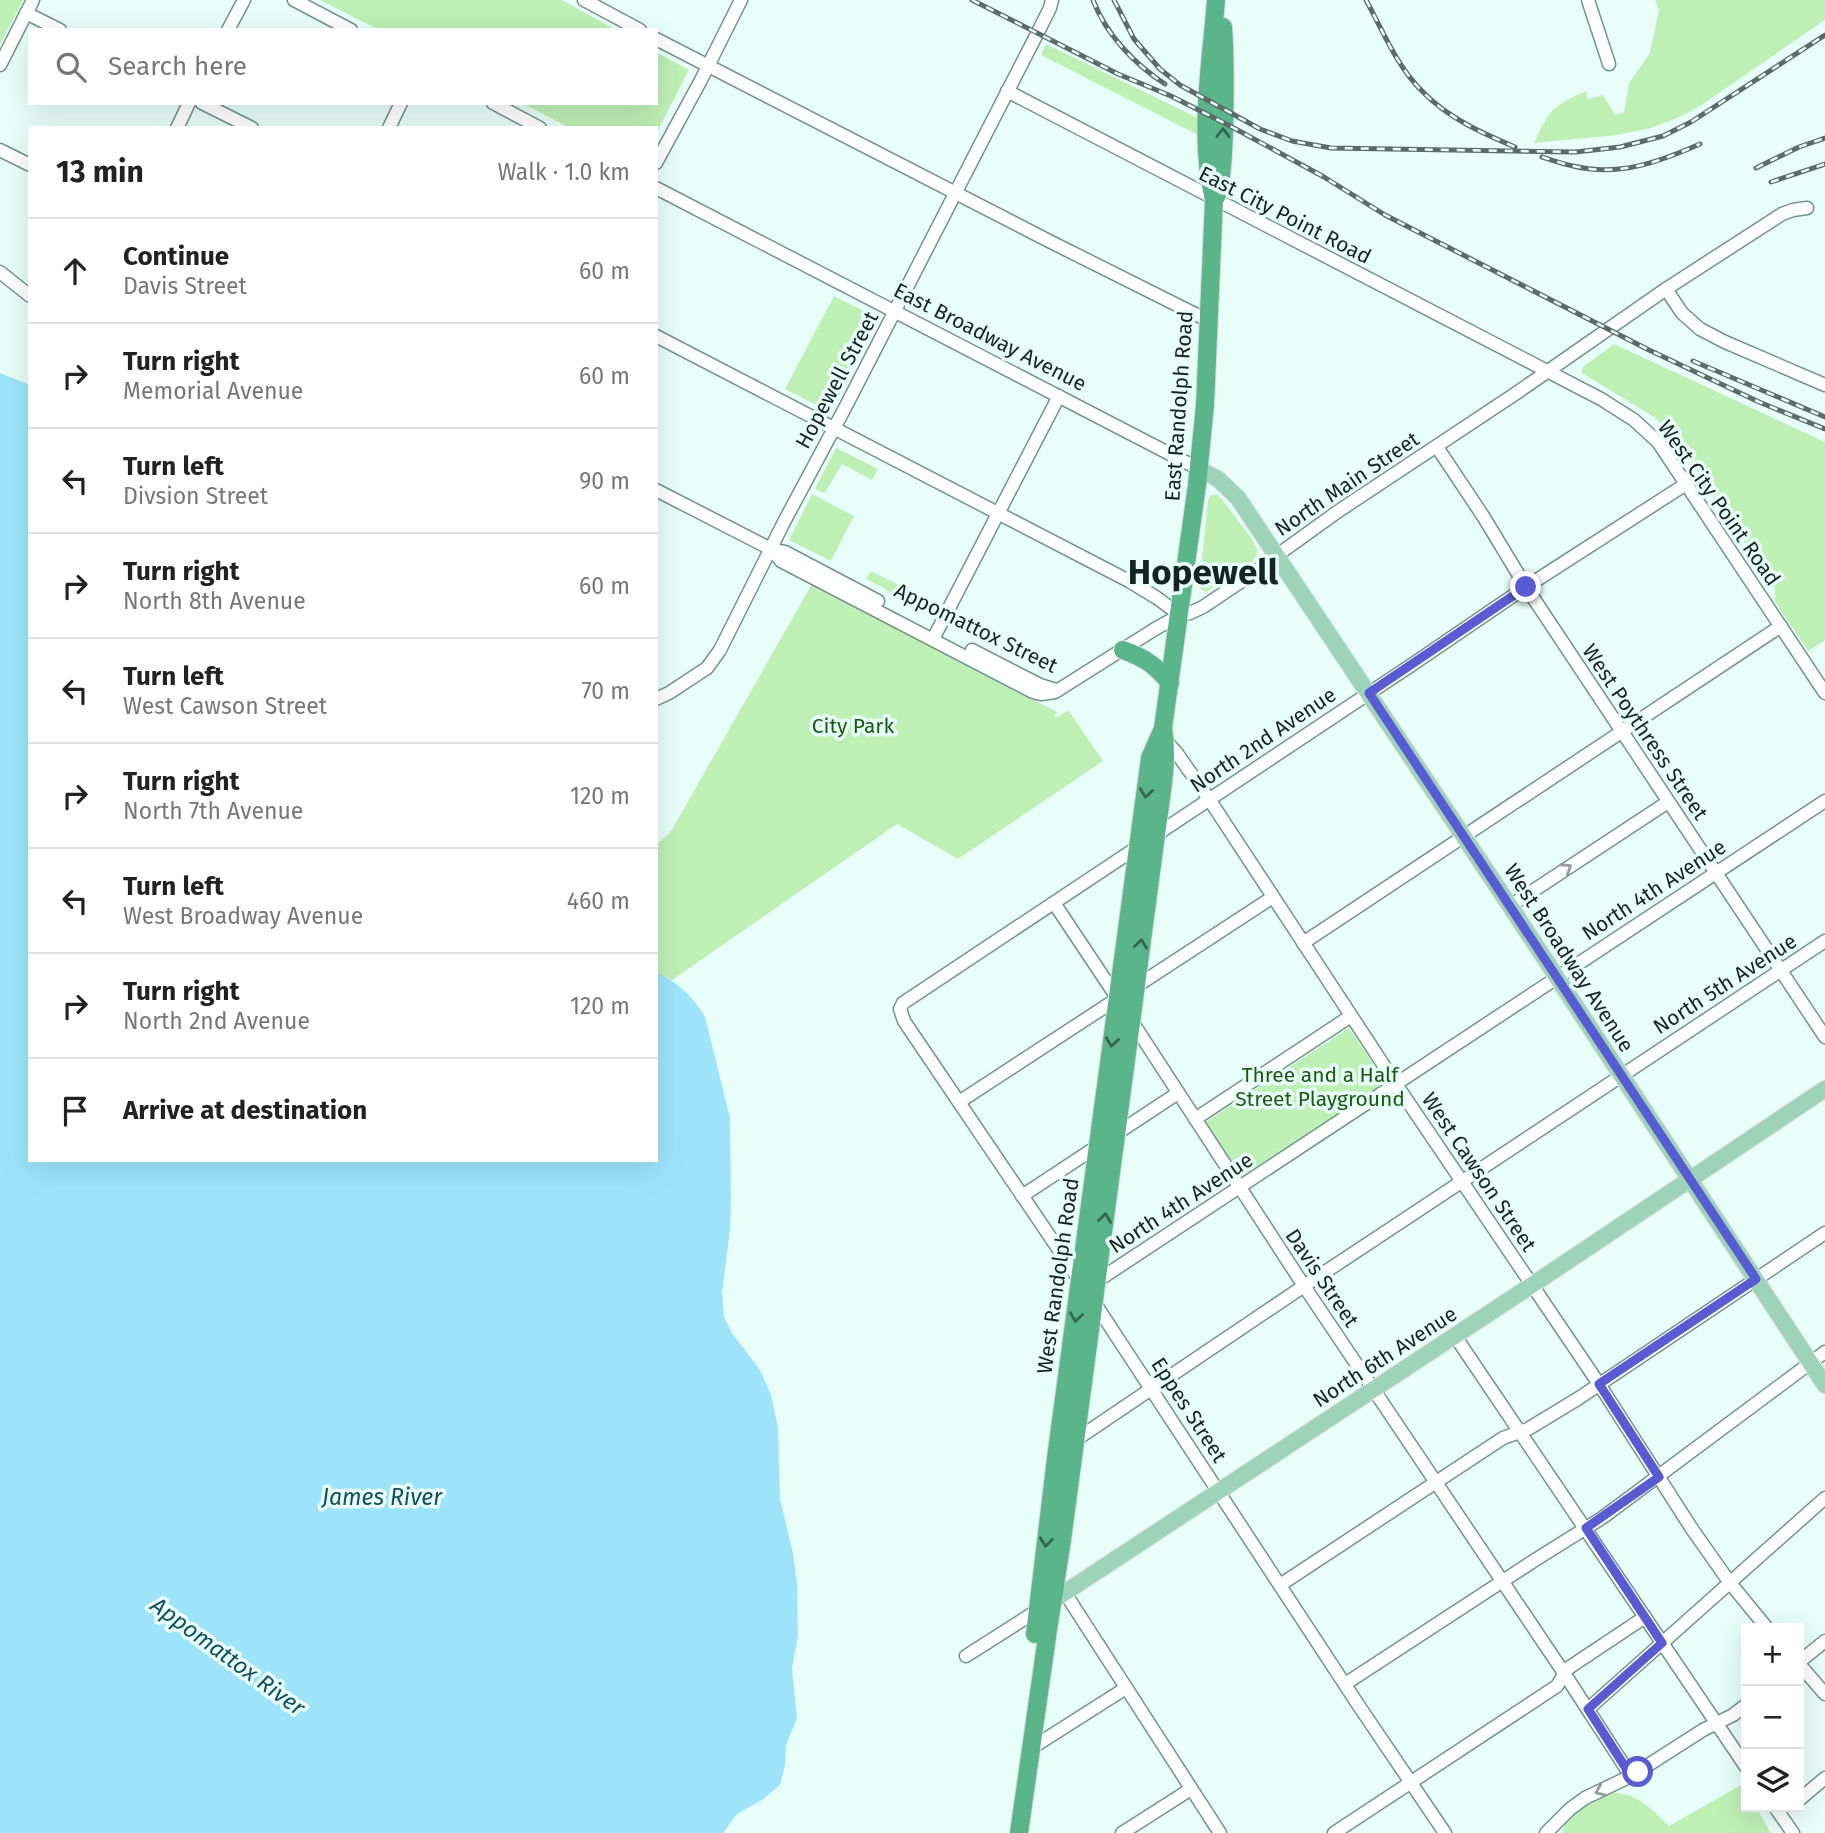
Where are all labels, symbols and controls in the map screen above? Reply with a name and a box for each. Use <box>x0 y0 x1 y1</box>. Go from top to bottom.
search box <box>28 28 658 105</box>
icon: search <box>52 48 90 86</box>
text: Search here <box>108 51 247 82</box>
one-way arrow <box>1215 127 1231 138</box>
text: 13 min <box>56 154 144 190</box>
text: Walk · 1.0 km <box>498 158 630 186</box>
street label: East City Point Road <box>1195 160 1375 270</box>
text: Continue <box>123 241 229 272</box>
icon: ahead <box>56 252 94 290</box>
text: 60 m <box>579 257 630 285</box>
text: Davis Street <box>123 272 247 300</box>
street label: East Broadway Avenue <box>889 277 1091 397</box>
street label: Hopewell Street <box>790 307 884 453</box>
street label: East Randolph Road <box>1159 310 1199 502</box>
text: Turn right <box>123 346 240 377</box>
icon: right <box>56 357 94 395</box>
text: 60 m <box>579 362 630 390</box>
text: Memorial Avenue <box>123 377 303 405</box>
street label: West City Point Road <box>1652 415 1786 591</box>
street label: North Main Street <box>1270 426 1425 542</box>
text: Turn left <box>123 451 224 482</box>
icon: left <box>56 462 94 500</box>
text: 90 m <box>579 467 630 495</box>
text: Divsion Street <box>123 482 268 510</box>
district label: Hopewell <box>1128 551 1279 593</box>
text: Turn right <box>123 556 240 587</box>
icon: right <box>56 567 94 605</box>
route end <box>1510 571 1541 602</box>
text: 60 m <box>579 572 630 600</box>
street label: Appomattox Street <box>890 577 1062 679</box>
text: North 8th Avenue <box>123 587 306 615</box>
street label: West Poythress Street <box>1577 639 1714 825</box>
text: Turn left <box>123 661 224 692</box>
icon: left <box>56 672 94 710</box>
text: 70 m <box>581 677 630 705</box>
street label: North 2nd Avenue <box>1185 681 1341 799</box>
text: West Cawson Street <box>123 692 327 720</box>
park label: City Park <box>812 713 894 739</box>
text: Turn right <box>123 766 240 797</box>
icon: right <box>56 777 94 815</box>
text: 120 m <box>570 782 630 810</box>
one-way arrow <box>1138 787 1153 799</box>
text: North 7th Avenue <box>123 797 303 825</box>
street label: North 4th Avenue <box>1577 834 1731 946</box>
street label: West Broadway Avenue <box>1498 859 1640 1057</box>
one-way arrow <box>1559 864 1572 877</box>
text: Turn left <box>123 871 224 902</box>
icon: left <box>56 882 94 920</box>
text: 460 m <box>567 887 630 915</box>
text: West Broadway Avenue <box>123 902 363 930</box>
street label: North 5th Avenue <box>1648 928 1802 1040</box>
one-way arrow <box>1134 938 1149 950</box>
text: Turn right <box>123 976 240 1007</box>
icon: right <box>56 987 94 1025</box>
text: 120 m <box>570 992 630 1020</box>
text: North 2nd Avenue <box>123 1007 310 1035</box>
one-way arrow <box>1105 1037 1120 1048</box>
park label: Three and a Half Street Playground <box>1235 1062 1405 1112</box>
street label: West Cawson Street <box>1416 1087 1542 1257</box>
icon: arrive <box>56 1092 94 1130</box>
text: Arrive at destination <box>123 1095 367 1126</box>
street label: North 4th Avenue <box>1104 1147 1258 1259</box>
street label: West Randolph Road <box>1031 1176 1085 1376</box>
one-way arrow <box>1097 1212 1112 1224</box>
street label: Davis Street <box>1280 1224 1365 1332</box>
street label: North 6th Avenue <box>1308 1301 1462 1413</box>
one-way arrow <box>1068 1311 1083 1322</box>
street label: Eppes Street <box>1145 1353 1233 1468</box>
water label: James River <box>320 1483 443 1511</box>
one-way arrow <box>1039 1536 1054 1548</box>
water label: Appomattox River <box>145 1590 311 1722</box>
map controls <box>1741 1623 1804 1812</box>
button: + <box>1741 1623 1804 1686</box>
button: − <box>1741 1686 1804 1749</box>
button: layers <box>1741 1749 1804 1812</box>
route start <box>1622 1756 1653 1787</box>
one-way arrow <box>1594 1783 1607 1797</box>

